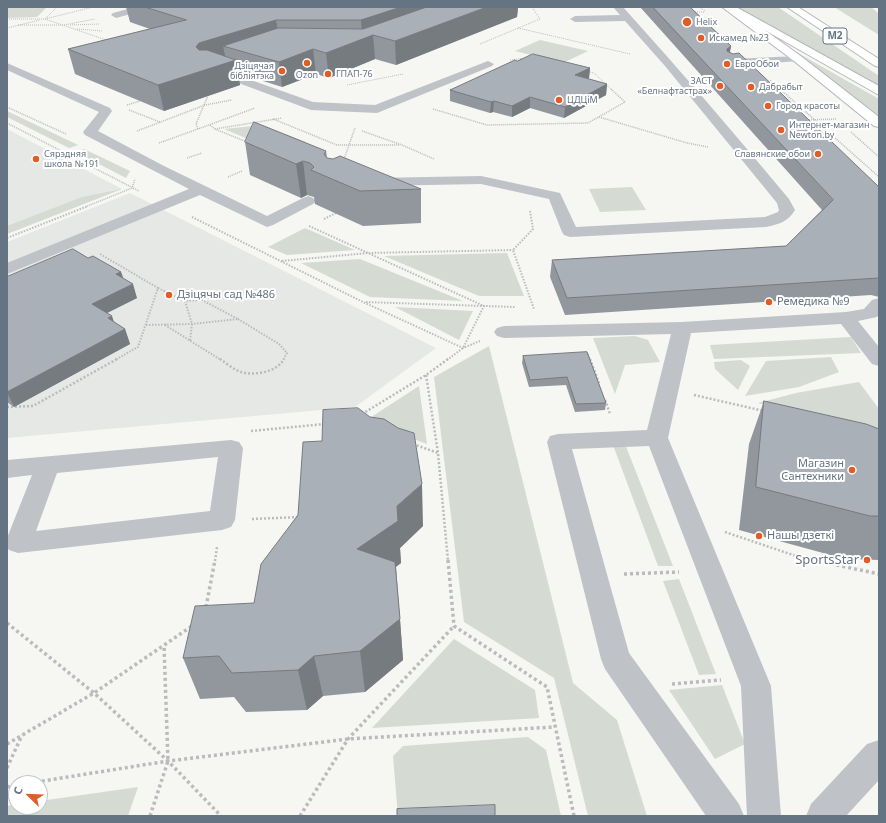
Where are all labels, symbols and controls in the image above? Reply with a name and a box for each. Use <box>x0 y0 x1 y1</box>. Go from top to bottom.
marker: Helix <box>681 16 693 28</box>
place label: Helix <box>696 17 717 27</box>
road number: М2 <box>823 28 847 44</box>
marker: Искамед №23 <box>696 33 706 43</box>
place label: Искамед №23 <box>709 33 769 43</box>
marker: Ozon <box>302 58 312 68</box>
marker: ЕвроОбои <box>722 59 732 69</box>
place label: ЕвроОбои <box>735 59 779 69</box>
place label: Дзіцячая бібліятэка <box>230 61 274 82</box>
marker: Дзіцячая бібліятэка <box>277 66 287 76</box>
marker: ГПАП-76 <box>323 69 333 79</box>
place label: ГПАП-76 <box>336 69 373 79</box>
place label: Ozon <box>296 70 318 80</box>
place label: ЗАСТ «Белнафтастрах» <box>637 76 712 97</box>
marker: ЗАСТ «Белнафтастрах» <box>715 81 725 91</box>
marker: Дабрабыт <box>746 82 756 92</box>
place label: Дабрабыт <box>759 82 803 92</box>
marker: ЦДЦіМ <box>554 95 564 105</box>
place label: ЦДЦіМ <box>567 95 598 105</box>
marker: Город красоты <box>763 101 773 111</box>
place label: Город красоты <box>776 101 840 111</box>
place label: Интернет-магазин Newton.by <box>789 120 870 141</box>
marker: Интернет-магазин Newton.by <box>776 125 786 135</box>
place label: Сярэдняя школа №191 <box>44 149 99 170</box>
place label: Славянские обои <box>734 149 810 159</box>
marker: Славянские обои <box>813 149 823 159</box>
marker: Сярэдняя школа №191 <box>31 154 41 164</box>
place label: Дзіцячы сад №486 <box>177 288 275 302</box>
marker: Дзіцячы сад №486 <box>164 290 174 300</box>
place label: Ремедика №9 <box>777 295 850 309</box>
marker: Ремедика №9 <box>764 297 774 307</box>
place label: Магазин Сантехники <box>781 457 844 483</box>
marker: Магазин Сантехники <box>847 465 857 475</box>
place label: Нашы дзеткі <box>767 529 834 543</box>
marker: Нашы дзеткі <box>754 531 764 541</box>
place label: SportsStar <box>795 552 859 568</box>
marker: SportsStar <box>862 555 872 565</box>
north arrow <box>8 775 48 815</box>
text: С <box>9 784 26 797</box>

